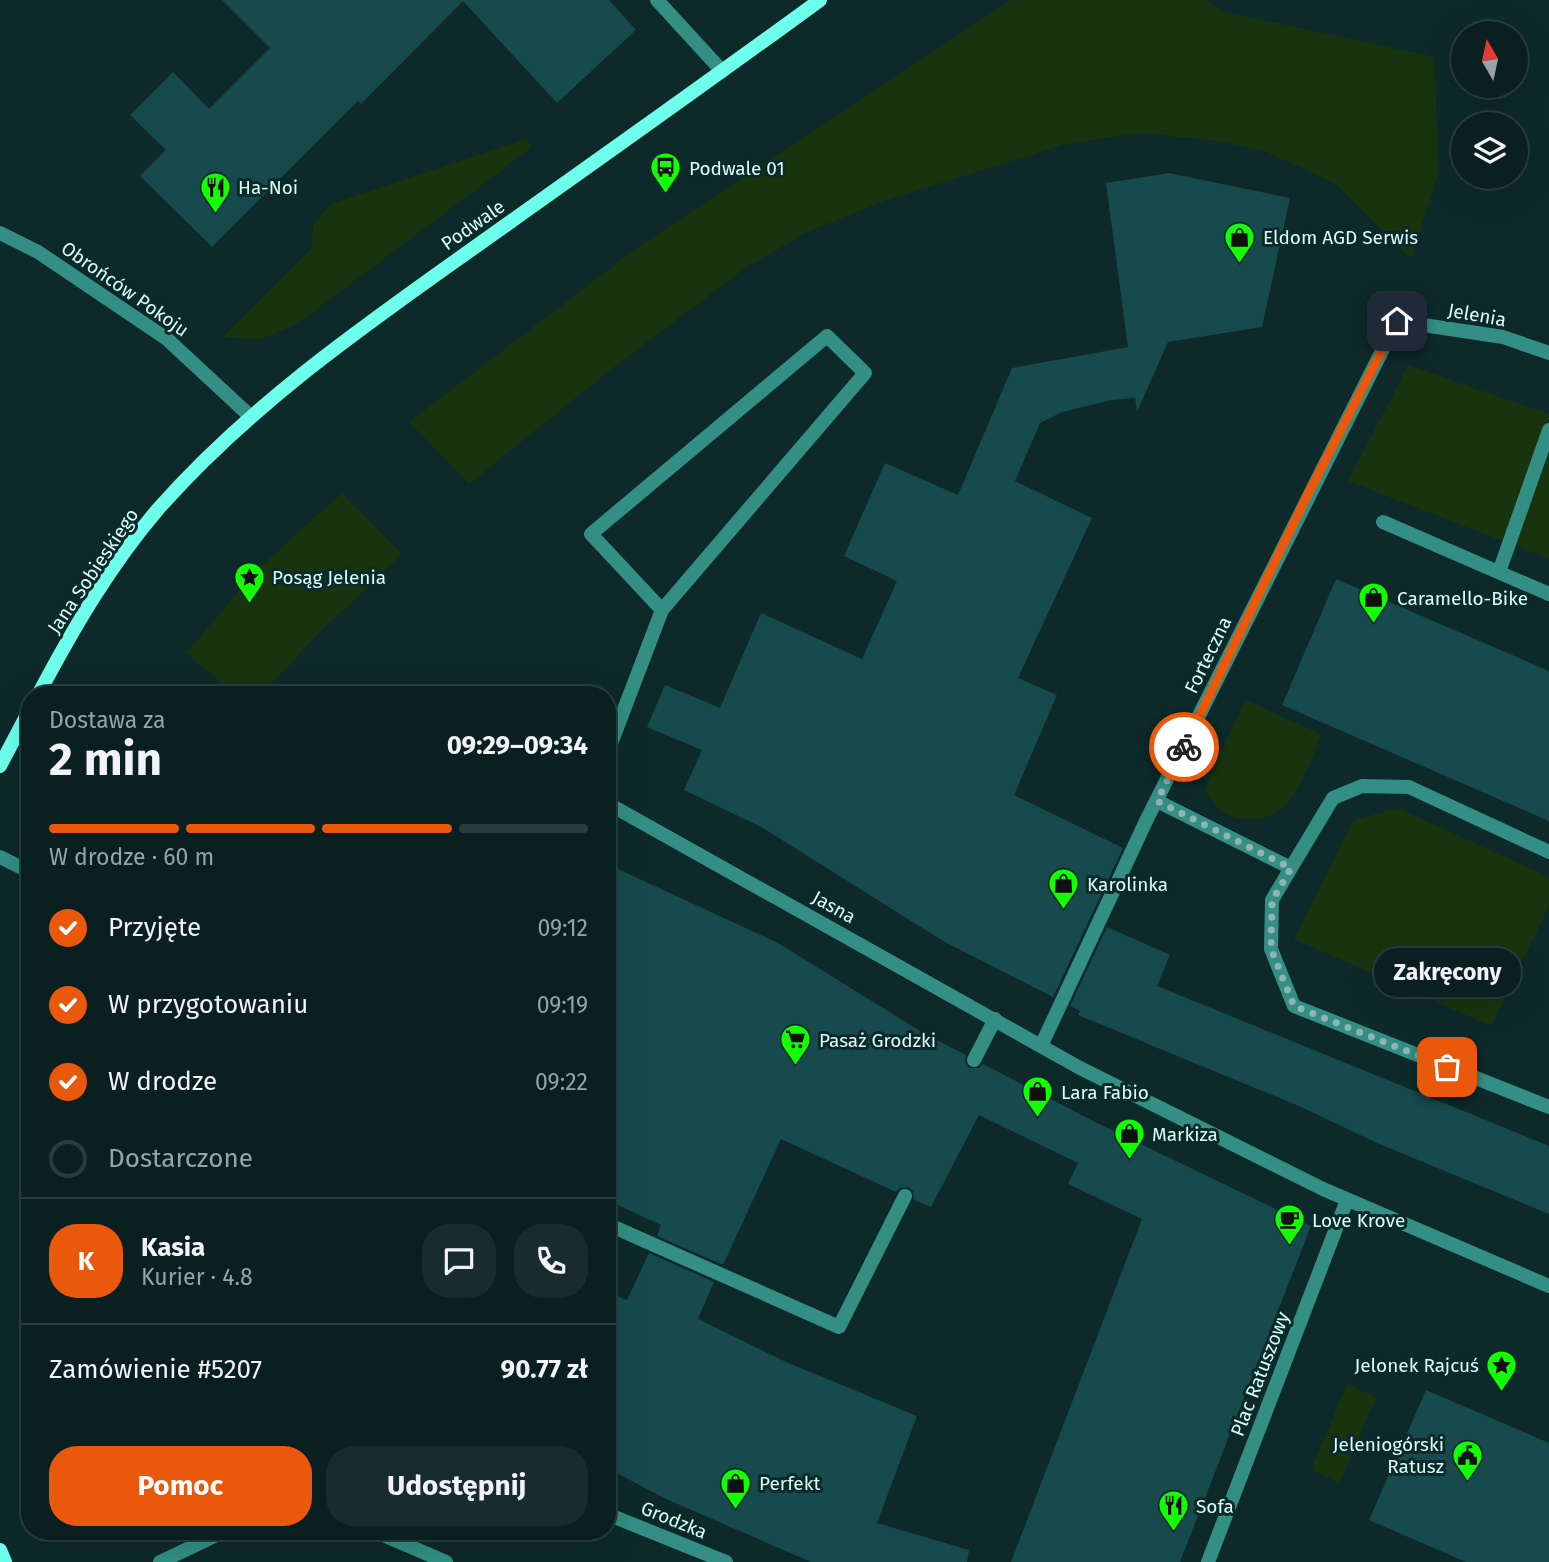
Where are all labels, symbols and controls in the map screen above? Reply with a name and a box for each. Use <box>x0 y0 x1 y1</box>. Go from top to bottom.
north arrow <box>1451 21 1528 98</box>
map controls <box>1451 21 1528 189</box>
button: layers <box>1451 112 1528 189</box>
bus stop icon: Podwale 01 <box>649 151 683 195</box>
place label: Podwale 01 <box>689 157 785 180</box>
restaurant icon: Ha-Noi <box>198 170 232 214</box>
place label: Ha-Noi <box>238 176 298 199</box>
street label: Podwale <box>437 195 509 255</box>
shop icon: Eldom AGD Serwis <box>1223 220 1257 264</box>
place label: Eldom AGD Serwis <box>1263 226 1418 249</box>
street label: Obrońców Pokoju <box>57 236 193 342</box>
pin <box>1367 291 1427 351</box>
street label: Jelenia <box>1446 299 1508 331</box>
icon: home <box>1378 302 1416 340</box>
street label: Jana Sobieskiego <box>43 504 143 638</box>
place icon: Posąg Jelenia <box>232 560 266 604</box>
place label: Posąg Jelenia <box>272 566 386 589</box>
shop icon: Caramello-Bike <box>1357 581 1391 625</box>
place label: Caramello-Bike <box>1397 587 1528 610</box>
street label: Forteczna <box>1179 613 1237 697</box>
text: Dostawa za <box>49 706 166 734</box>
courier <box>1149 712 1219 782</box>
icon: bike <box>1165 728 1203 766</box>
text: 09:29–09:34 <box>447 730 588 761</box>
text: 2 min <box>49 732 162 787</box>
text: W drodze · 60 m <box>49 843 214 871</box>
shop icon: Karolinka <box>1047 867 1081 911</box>
place label: Karolinka <box>1087 873 1168 896</box>
street label: Jasna <box>808 886 860 928</box>
icon: check <box>49 909 87 947</box>
text: Przyjęte <box>108 912 201 943</box>
text: 09:12 <box>537 914 588 942</box>
callout: Zakręcony <box>1374 948 1520 997</box>
text: Zakręcony <box>1394 958 1501 986</box>
icon: check <box>49 986 87 1024</box>
text: W przygotowaniu <box>108 989 308 1020</box>
text: 09:19 <box>537 991 588 1019</box>
supermarket icon: Pasaż Grodzki <box>779 1023 813 1067</box>
place label: Pasaż Grodzki <box>819 1029 936 1052</box>
pin <box>1417 1037 1477 1097</box>
icon: bag <box>1428 1048 1466 1086</box>
icon: check <box>49 1063 87 1101</box>
text: W drodze <box>108 1066 217 1097</box>
text: 09:22 <box>535 1068 588 1096</box>
shop icon: Lara Fabio <box>1021 1075 1055 1119</box>
place label: Lara Fabio <box>1061 1081 1149 1104</box>
shop icon: Markiza <box>1112 1117 1146 1161</box>
place label: Markiza <box>1152 1123 1218 1146</box>
text: Dostarczone <box>108 1143 253 1174</box>
cafe icon: Love Krove <box>1272 1203 1306 1247</box>
place label: Love Krove <box>1312 1209 1405 1232</box>
button: chat <box>422 1224 496 1298</box>
button: phone <box>514 1224 588 1298</box>
text: Kasia <box>141 1232 205 1263</box>
text: K <box>78 1246 94 1277</box>
text: Kurier · 4.8 <box>141 1263 253 1291</box>
street label: Plac Ratuszowy <box>1226 1308 1295 1439</box>
place icon: Jelonek Rajcuś <box>1485 1348 1519 1392</box>
text: Zamówienie #5207 <box>49 1354 262 1385</box>
text: 90.77 zł <box>501 1354 588 1385</box>
place label: Jelonek Rajcuś <box>1354 1354 1479 1377</box>
place label: Jeleniogórski Ratusz <box>1333 1433 1444 1478</box>
public building icon: Jeleniogórski Ratusz <box>1450 1438 1484 1482</box>
button: Pomoc <box>49 1446 312 1526</box>
button: Udostępnij <box>326 1446 588 1526</box>
shop icon: Perfekt <box>719 1466 753 1510</box>
place label: Perfekt <box>759 1472 820 1495</box>
restaurant icon: Sofa <box>1156 1489 1190 1533</box>
place label: Sofa <box>1196 1495 1234 1518</box>
street label: Grodzka <box>638 1496 710 1544</box>

